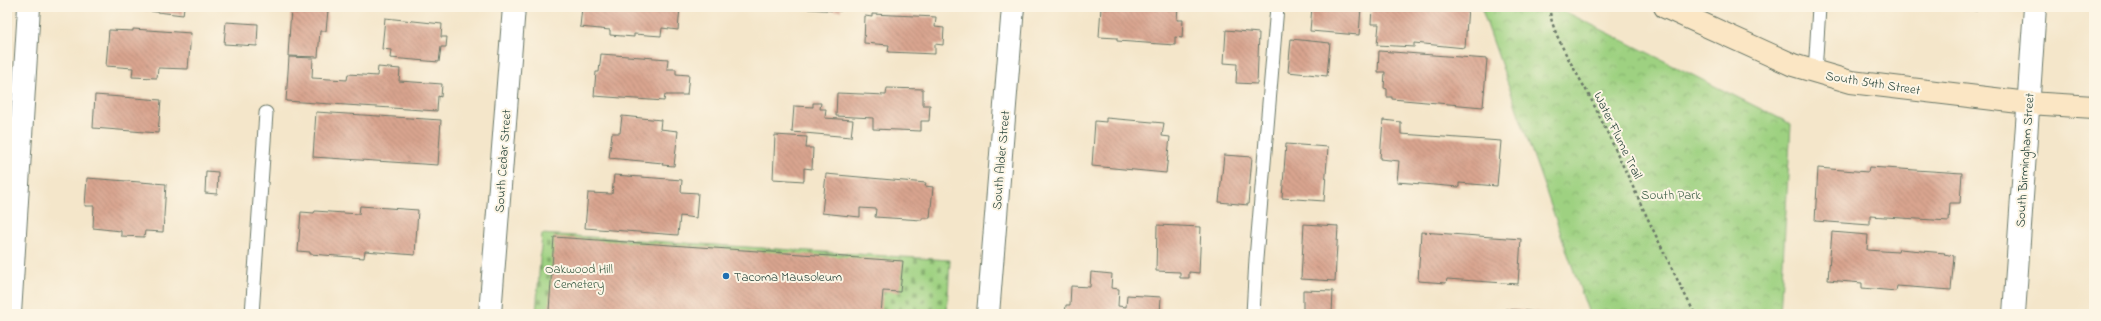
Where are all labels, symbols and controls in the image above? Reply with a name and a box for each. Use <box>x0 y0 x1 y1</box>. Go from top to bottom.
street label: South 54th Street <box>1824 67 1922 100</box>
street label: Water Flume Trail <box>1588 89 1647 182</box>
street label: South Birmingham Street <box>2011 92 2041 228</box>
street label: South Cedar Street <box>490 108 517 213</box>
street label: South Alder Street <box>988 109 1015 211</box>
park label: South Park <box>1641 186 1701 205</box>
park label: Oakwood Hill Cemetery <box>545 260 613 295</box>
place label: Tacoma Mausoleum <box>734 268 842 287</box>
marker: Tacoma Mausoleum <box>721 271 731 281</box>

